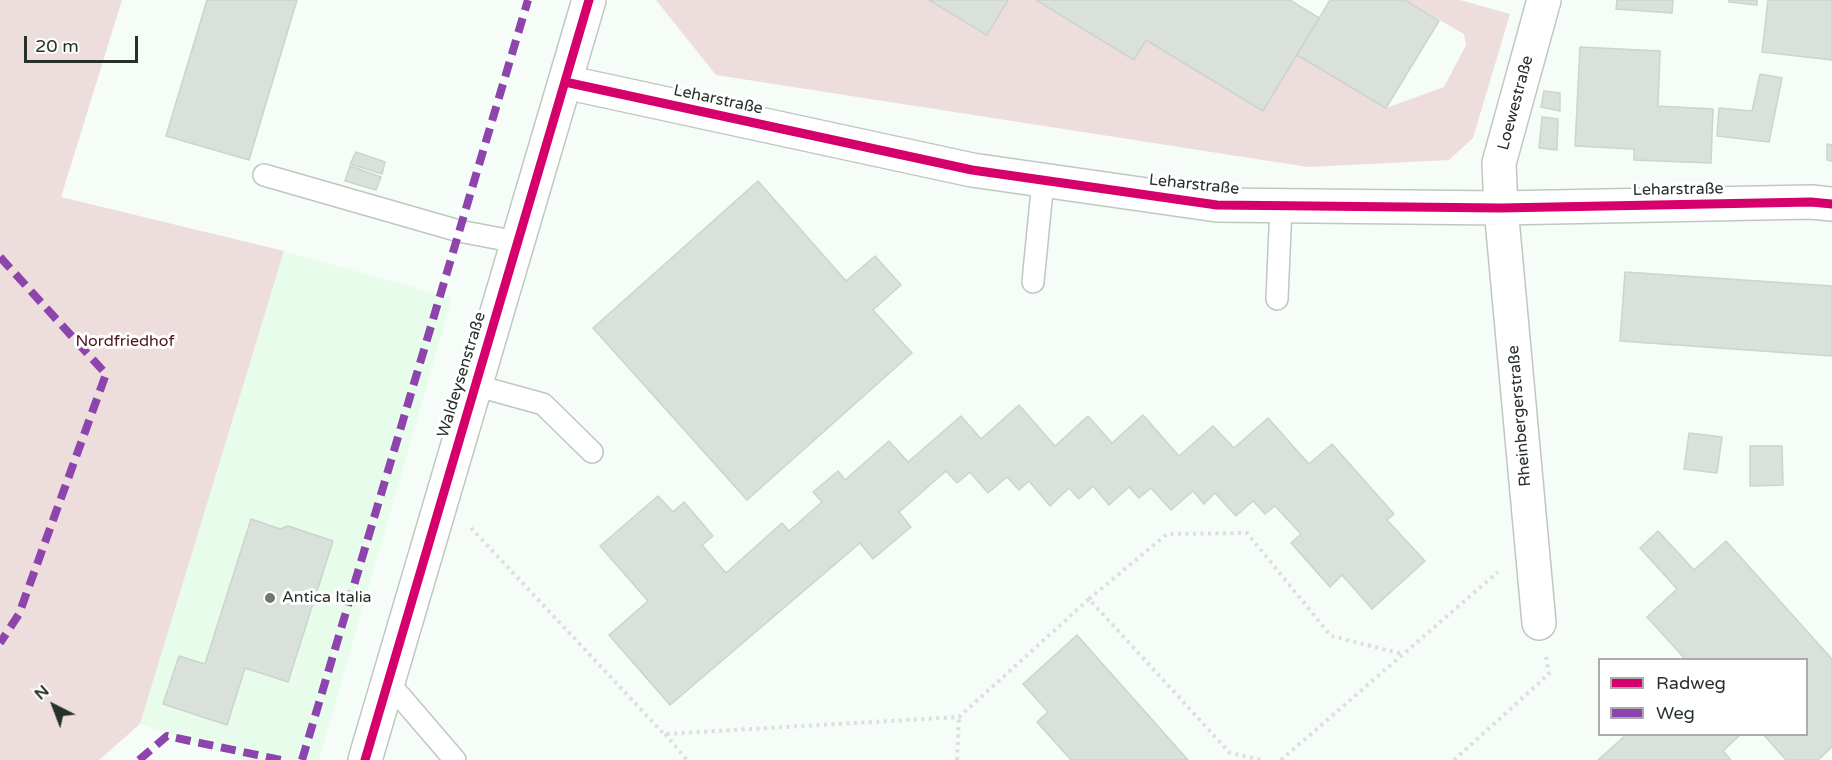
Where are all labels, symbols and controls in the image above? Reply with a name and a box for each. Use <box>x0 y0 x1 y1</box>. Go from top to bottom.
scale bar <box>27 24 141 62</box>
text: 20 m <box>35 35 79 57</box>
street label: Loewestraße <box>1494 54 1538 152</box>
street label: Leharstraße <box>672 81 764 119</box>
street label: Leharstraße <box>1148 171 1240 199</box>
street label: Leharstraße <box>1632 180 1724 200</box>
street label: Waldeysenstraße <box>434 310 490 440</box>
park label: Nordfriedhof <box>75 332 175 352</box>
street label: Rheinbergerstraße <box>1504 344 1536 488</box>
place label: Antica Italia <box>282 588 372 608</box>
marker: Antica Italia <box>263 591 277 605</box>
legend <box>1598 658 1808 736</box>
text: Radweg <box>1656 672 1726 694</box>
north arrow <box>24 676 84 736</box>
text: N <box>30 681 53 704</box>
text: Weg <box>1656 702 1695 724</box>

